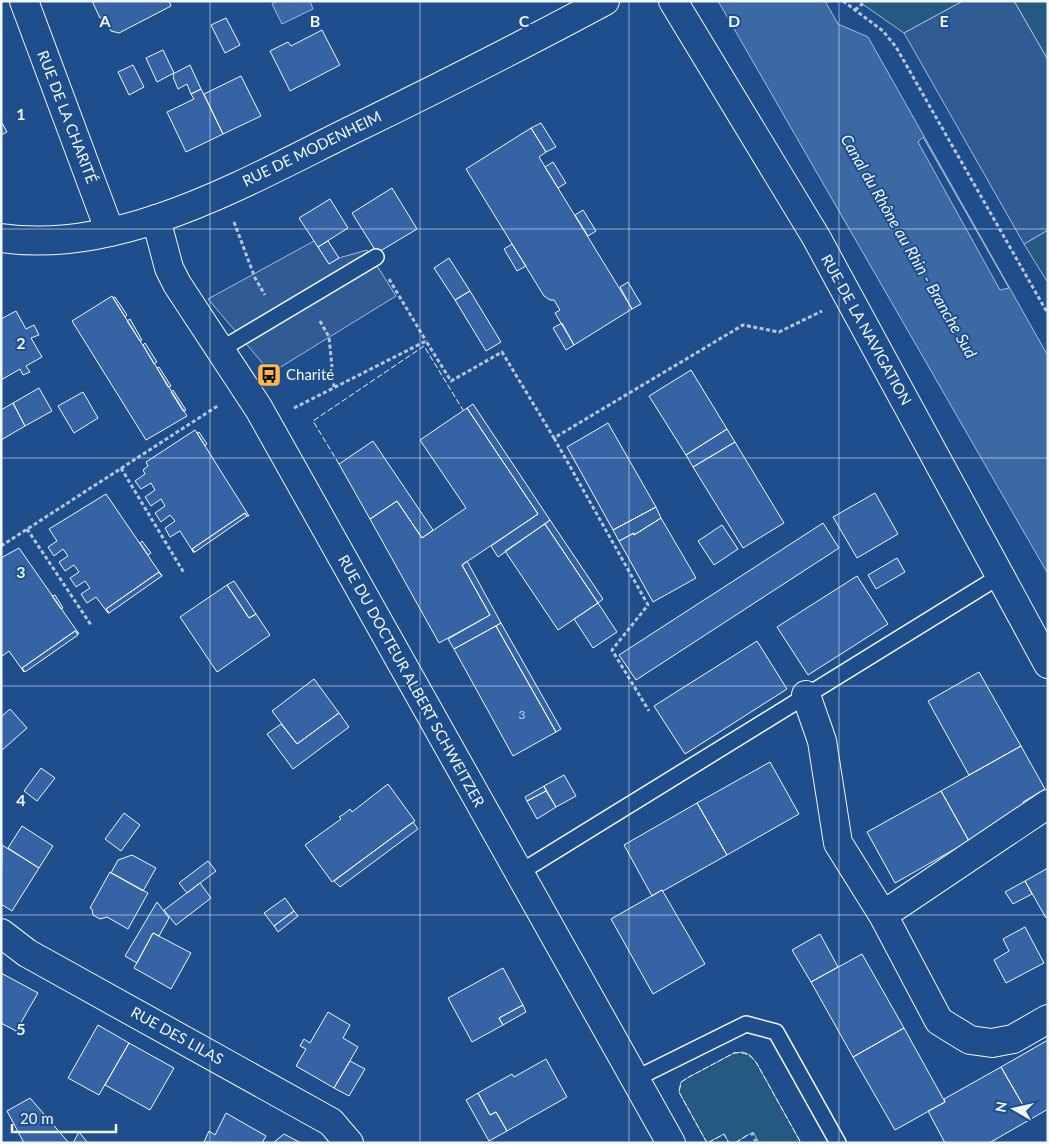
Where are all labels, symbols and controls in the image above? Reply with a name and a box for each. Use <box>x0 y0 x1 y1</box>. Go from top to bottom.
text: A <box>98 11 111 30</box>
text: B <box>310 11 320 30</box>
text: C <box>519 11 530 30</box>
text: D <box>728 11 740 30</box>
text: E <box>939 11 949 30</box>
street label: RUE DE LA CHARITÉ <box>34 48 102 186</box>
text: 1 <box>16 104 26 123</box>
street label: RUE DE MODENHEIM <box>239 107 384 190</box>
water label: Canal du Rhône au Rhin - Branche Sud <box>837 130 982 361</box>
street label: RUE DE LA NAVIGATION <box>818 251 916 408</box>
text: 2 <box>16 333 26 352</box>
bus stop icon: Charité <box>256 362 282 388</box>
place label: Charité <box>286 365 334 383</box>
street label: RUE DU DOCTEUR ALBERT SCHWEITZER <box>335 551 489 810</box>
text: 3 <box>16 562 26 581</box>
house number: 3 <box>519 707 526 722</box>
text: 4 <box>16 790 26 809</box>
street label: RUE DES LILAS <box>128 1002 227 1068</box>
text: 5 <box>16 1019 26 1038</box>
north arrow <box>989 1084 1039 1134</box>
text: N <box>991 1100 1010 1114</box>
scale bar <box>12 1102 116 1134</box>
text: 20 m <box>20 1109 54 1127</box>

